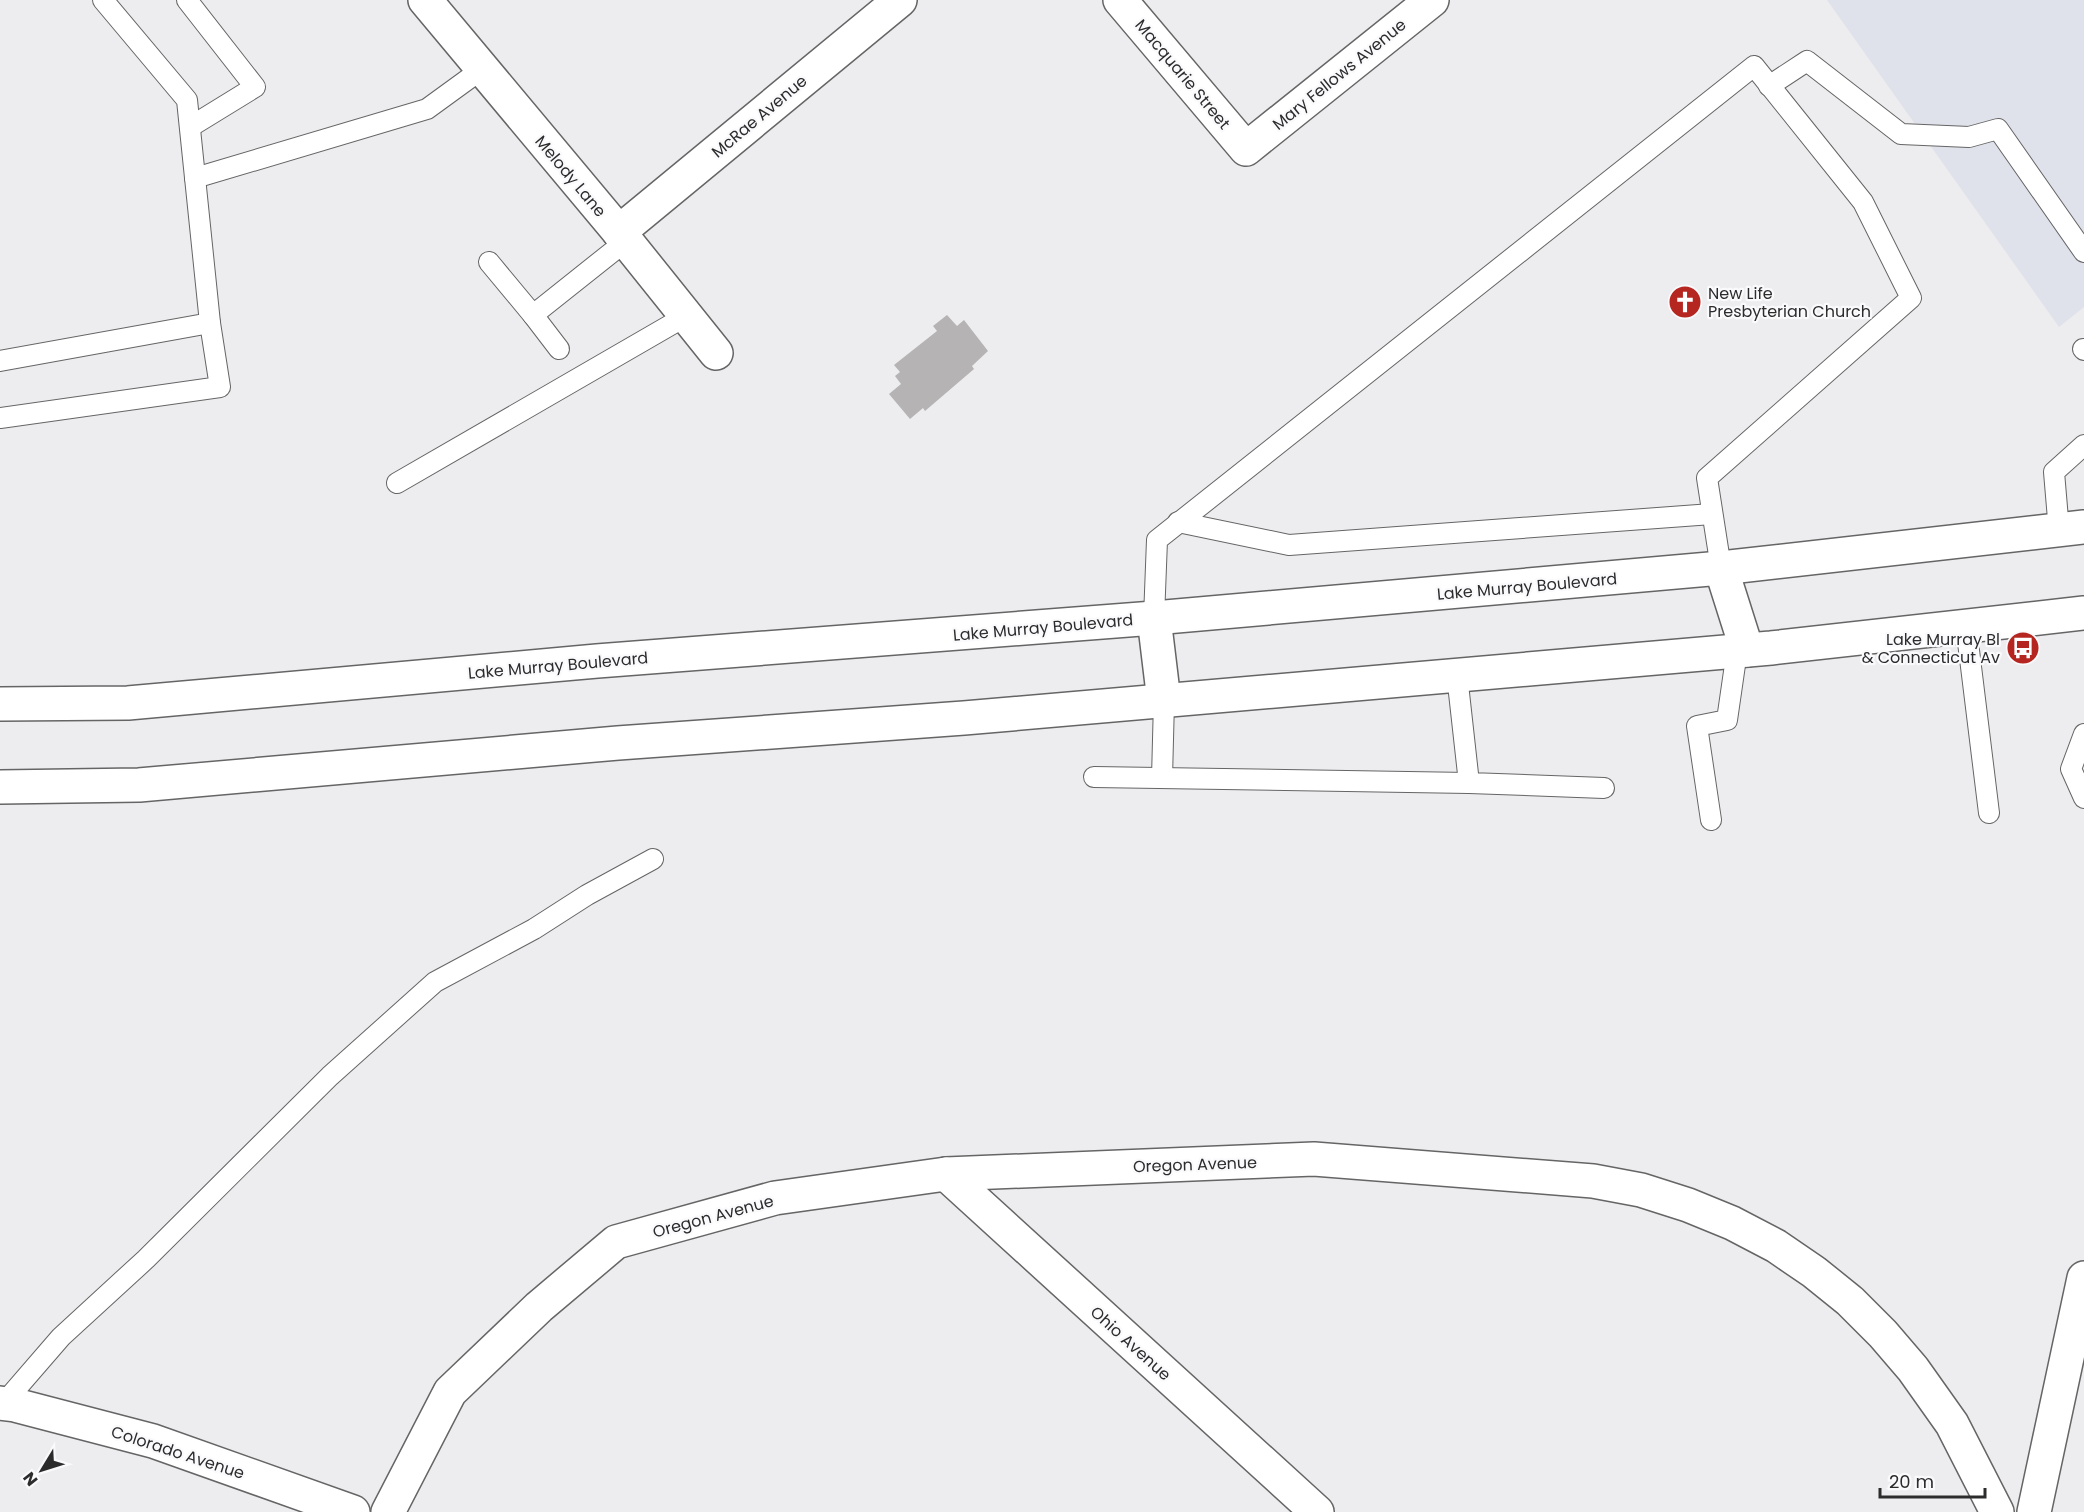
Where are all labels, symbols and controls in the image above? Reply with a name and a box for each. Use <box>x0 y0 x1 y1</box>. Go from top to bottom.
street label: Mary Fellows Avenue <box>1268 13 1411 135</box>
street label: Macquarie Street <box>1130 14 1236 134</box>
street label: McRae Avenue <box>707 70 812 163</box>
street label: Melody Lane <box>530 131 612 222</box>
place label: New Life Presbyterian Church <box>1708 282 1871 323</box>
church icon: New Life Presbyterian Church <box>1667 284 1703 320</box>
street label: Lake Murray Boulevard <box>1436 567 1618 606</box>
street label: Lake Murray Boulevard <box>952 608 1134 647</box>
place label: Lake Murray Bl & Connecticut Av <box>1862 628 2000 669</box>
bus stop icon: Lake Murray Bl & Connecticut Av <box>2005 630 2041 666</box>
street label: Lake Murray Boulevard <box>467 646 649 685</box>
street label: Oregon Avenue <box>1133 1151 1258 1178</box>
street label: Oregon Avenue <box>650 1189 776 1244</box>
street label: Ohio Avenue <box>1085 1301 1176 1386</box>
street label: Colorado Avenue <box>108 1420 248 1485</box>
north arrow <box>12 1440 72 1500</box>
scale bar <box>1880 1461 1985 1499</box>
text: N <box>18 1467 43 1491</box>
text: 20 m <box>1889 1469 1934 1494</box>

